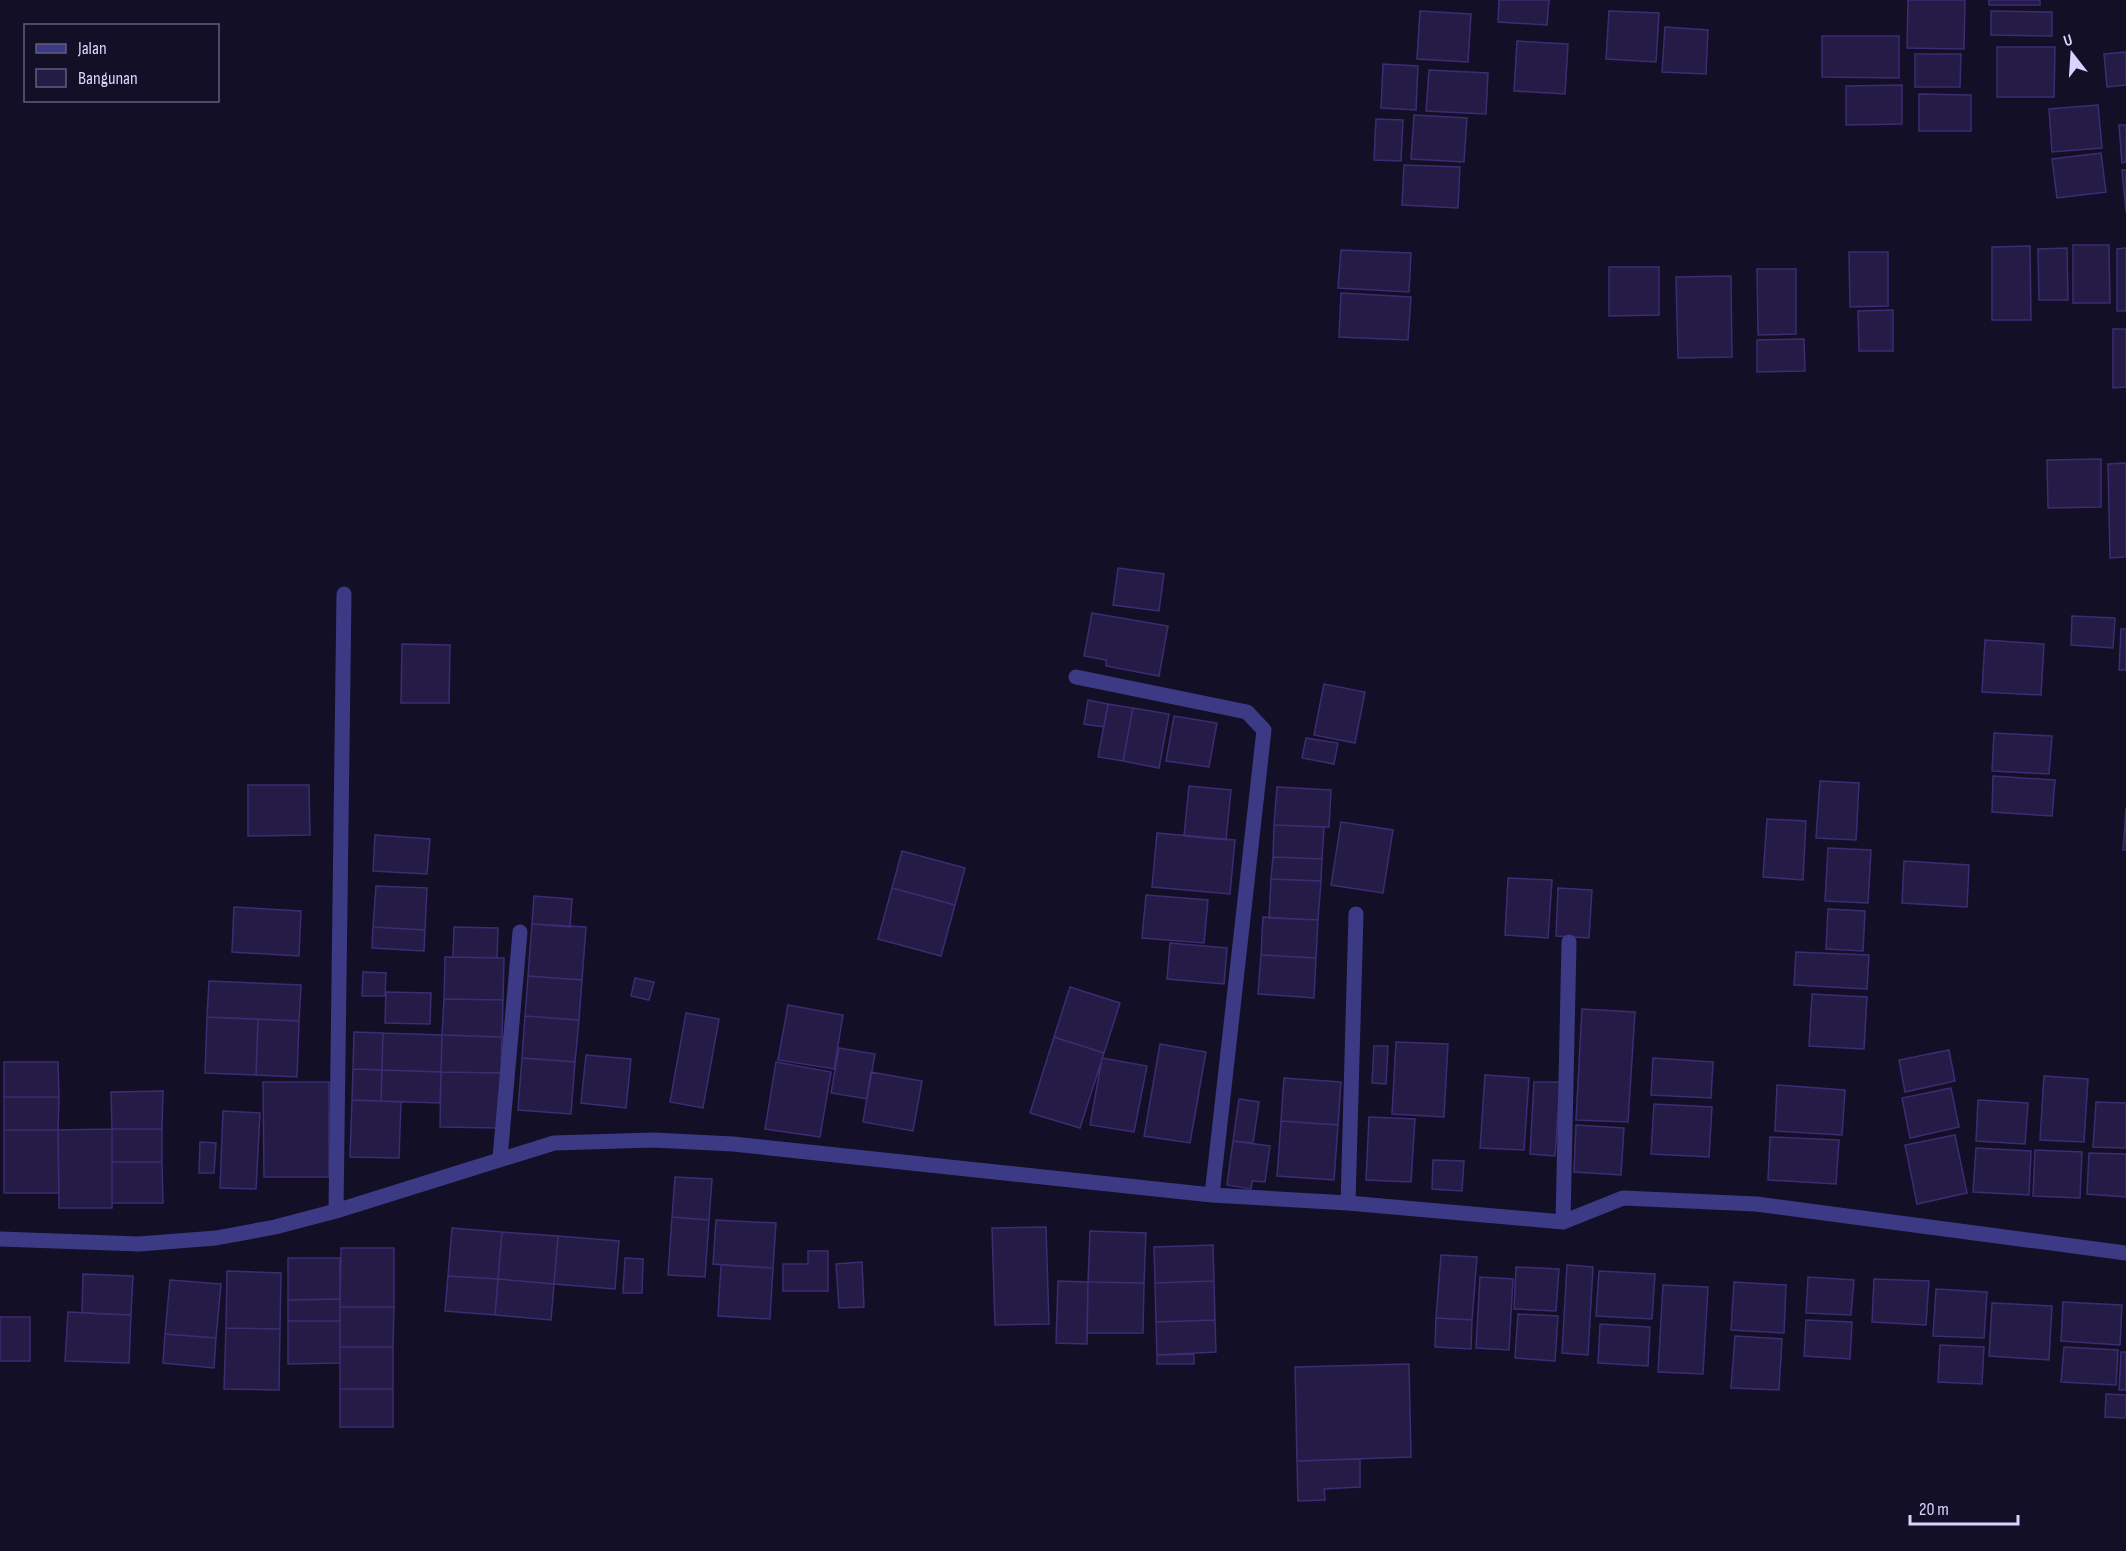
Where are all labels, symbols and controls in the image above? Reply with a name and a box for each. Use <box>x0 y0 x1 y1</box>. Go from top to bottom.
legend <box>24 24 219 102</box>
north arrow <box>2042 24 2102 84</box>
text: U <box>2061 31 2075 51</box>
text: Jalan <box>77 38 107 59</box>
text: Bangunan <box>78 68 138 89</box>
scale bar <box>1910 1488 2018 1526</box>
text: 20 m <box>1919 1499 1949 1520</box>

